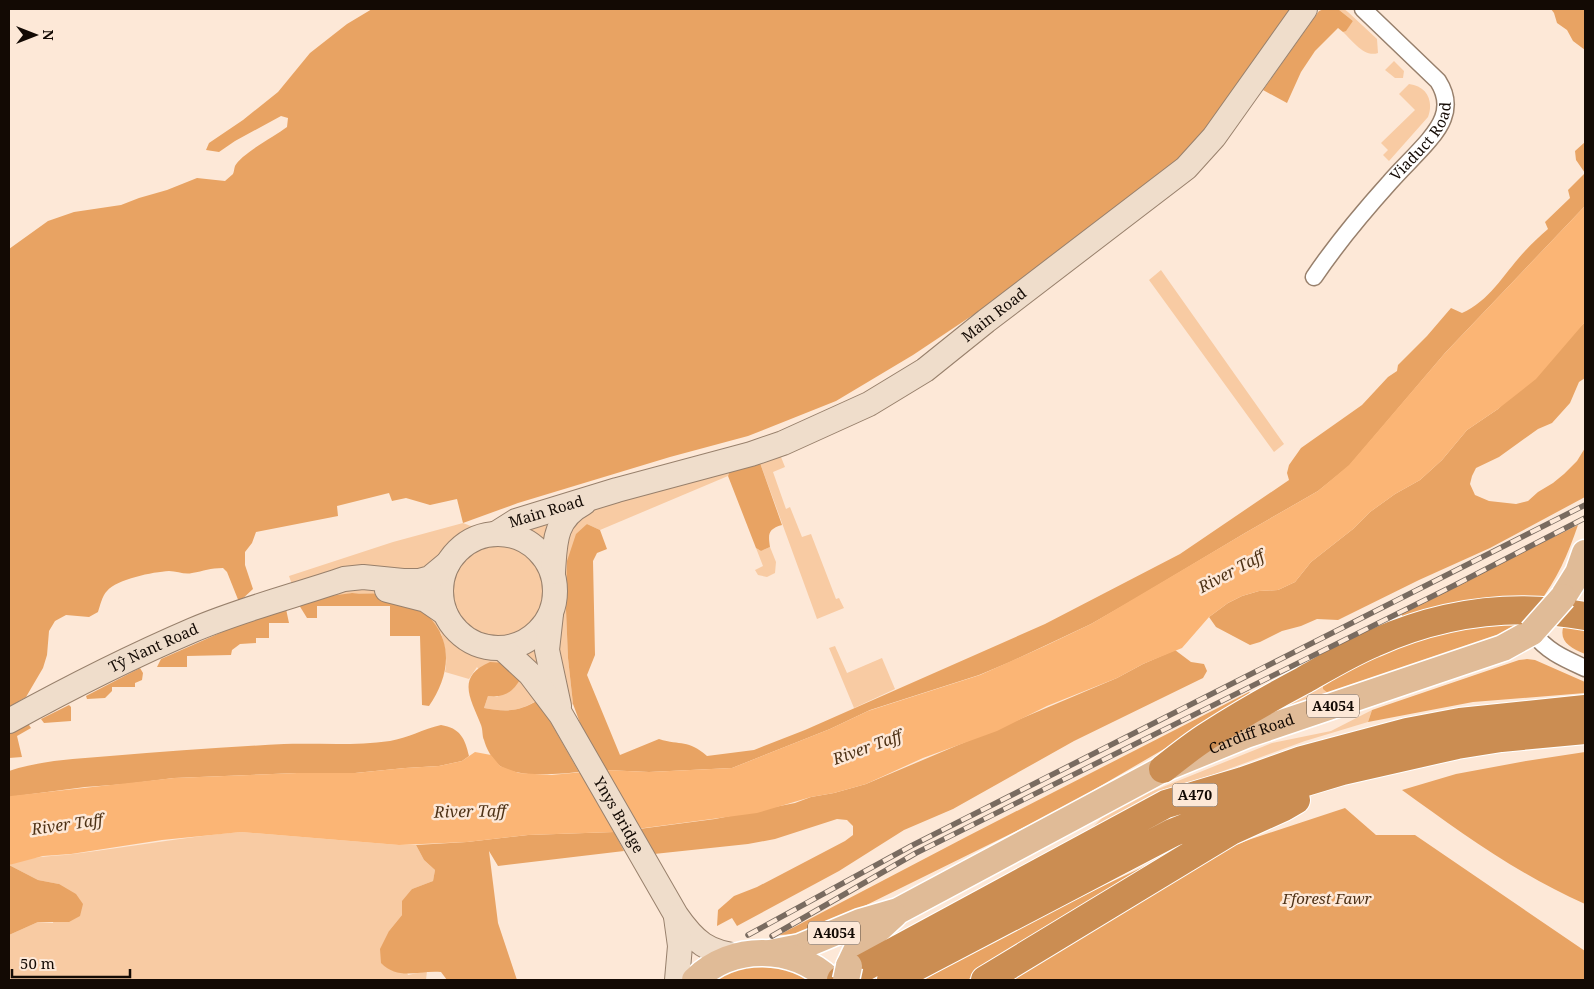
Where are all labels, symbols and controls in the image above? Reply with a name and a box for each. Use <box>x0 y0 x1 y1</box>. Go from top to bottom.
north arrow <box>10 10 60 60</box>
text: N <box>39 29 58 41</box>
street label: Viaduct Road <box>1385 101 1455 184</box>
street label: Main Road <box>957 283 1030 346</box>
street label: Main Road <box>506 490 586 532</box>
water label: River Taff <box>1193 543 1271 598</box>
street label: Tŷ Nant Road <box>105 618 201 676</box>
road number: A4054 <box>1307 694 1359 718</box>
street label: Cardiff Road <box>1206 708 1296 758</box>
water label: River Taff <box>828 723 908 770</box>
street label: Ynys Bridge <box>589 772 649 856</box>
road number: A470 <box>1172 784 1218 806</box>
water label: River Taff <box>433 799 509 823</box>
water label: River Taff <box>29 808 107 840</box>
park label: Fforest Fawr <box>1282 888 1372 908</box>
road number: A4054 <box>808 921 860 944</box>
scale bar <box>12 946 130 978</box>
text: 50 m <box>20 953 55 973</box>

